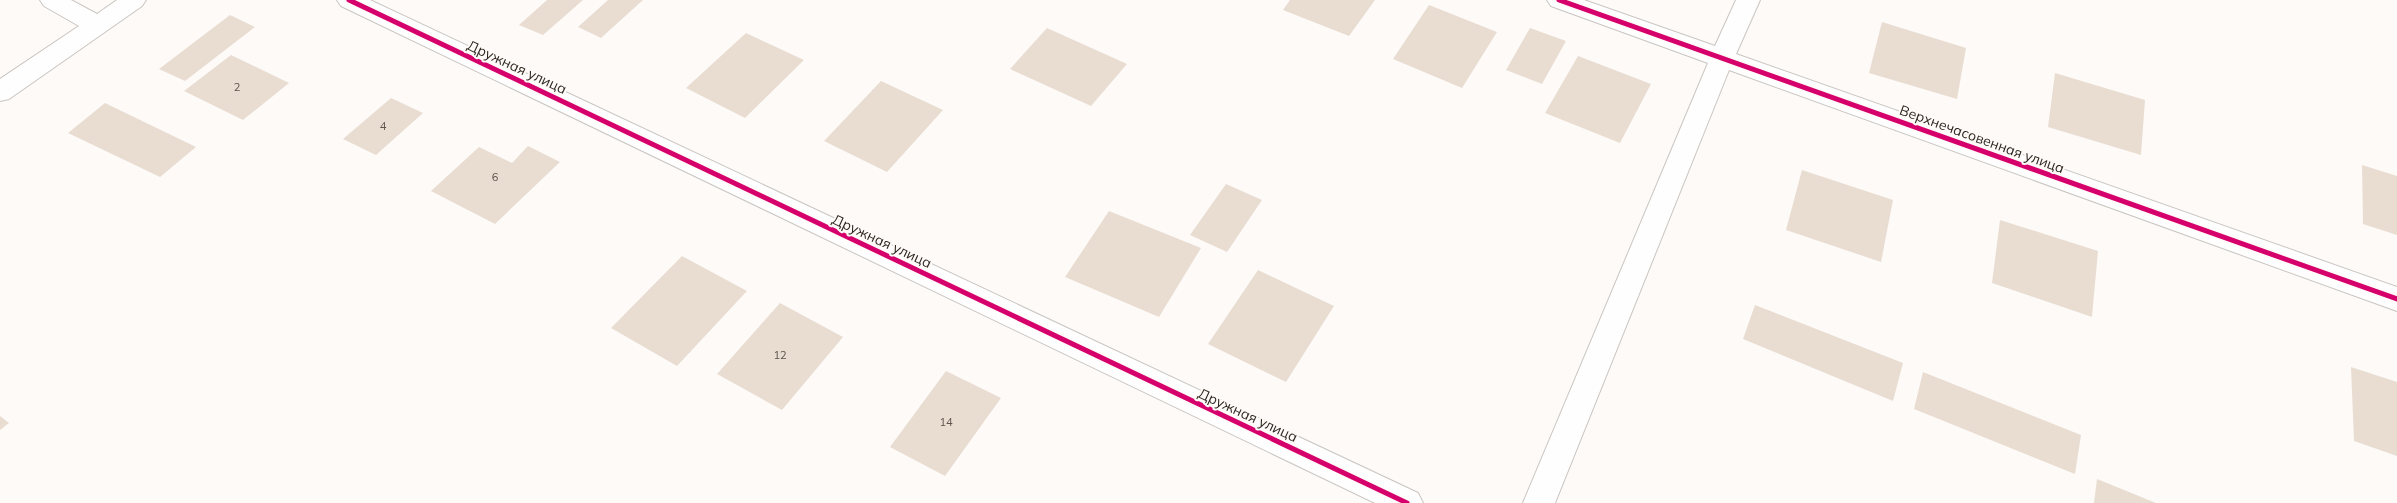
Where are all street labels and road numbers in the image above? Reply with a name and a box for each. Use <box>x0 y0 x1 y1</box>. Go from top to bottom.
street label: Дружная улица <box>464 36 570 98</box>
street label: Верхнечасовенная улица <box>1897 101 2067 177</box>
street label: Дружная улица <box>829 210 935 272</box>
street label: Дружная улица <box>1195 384 1301 446</box>

